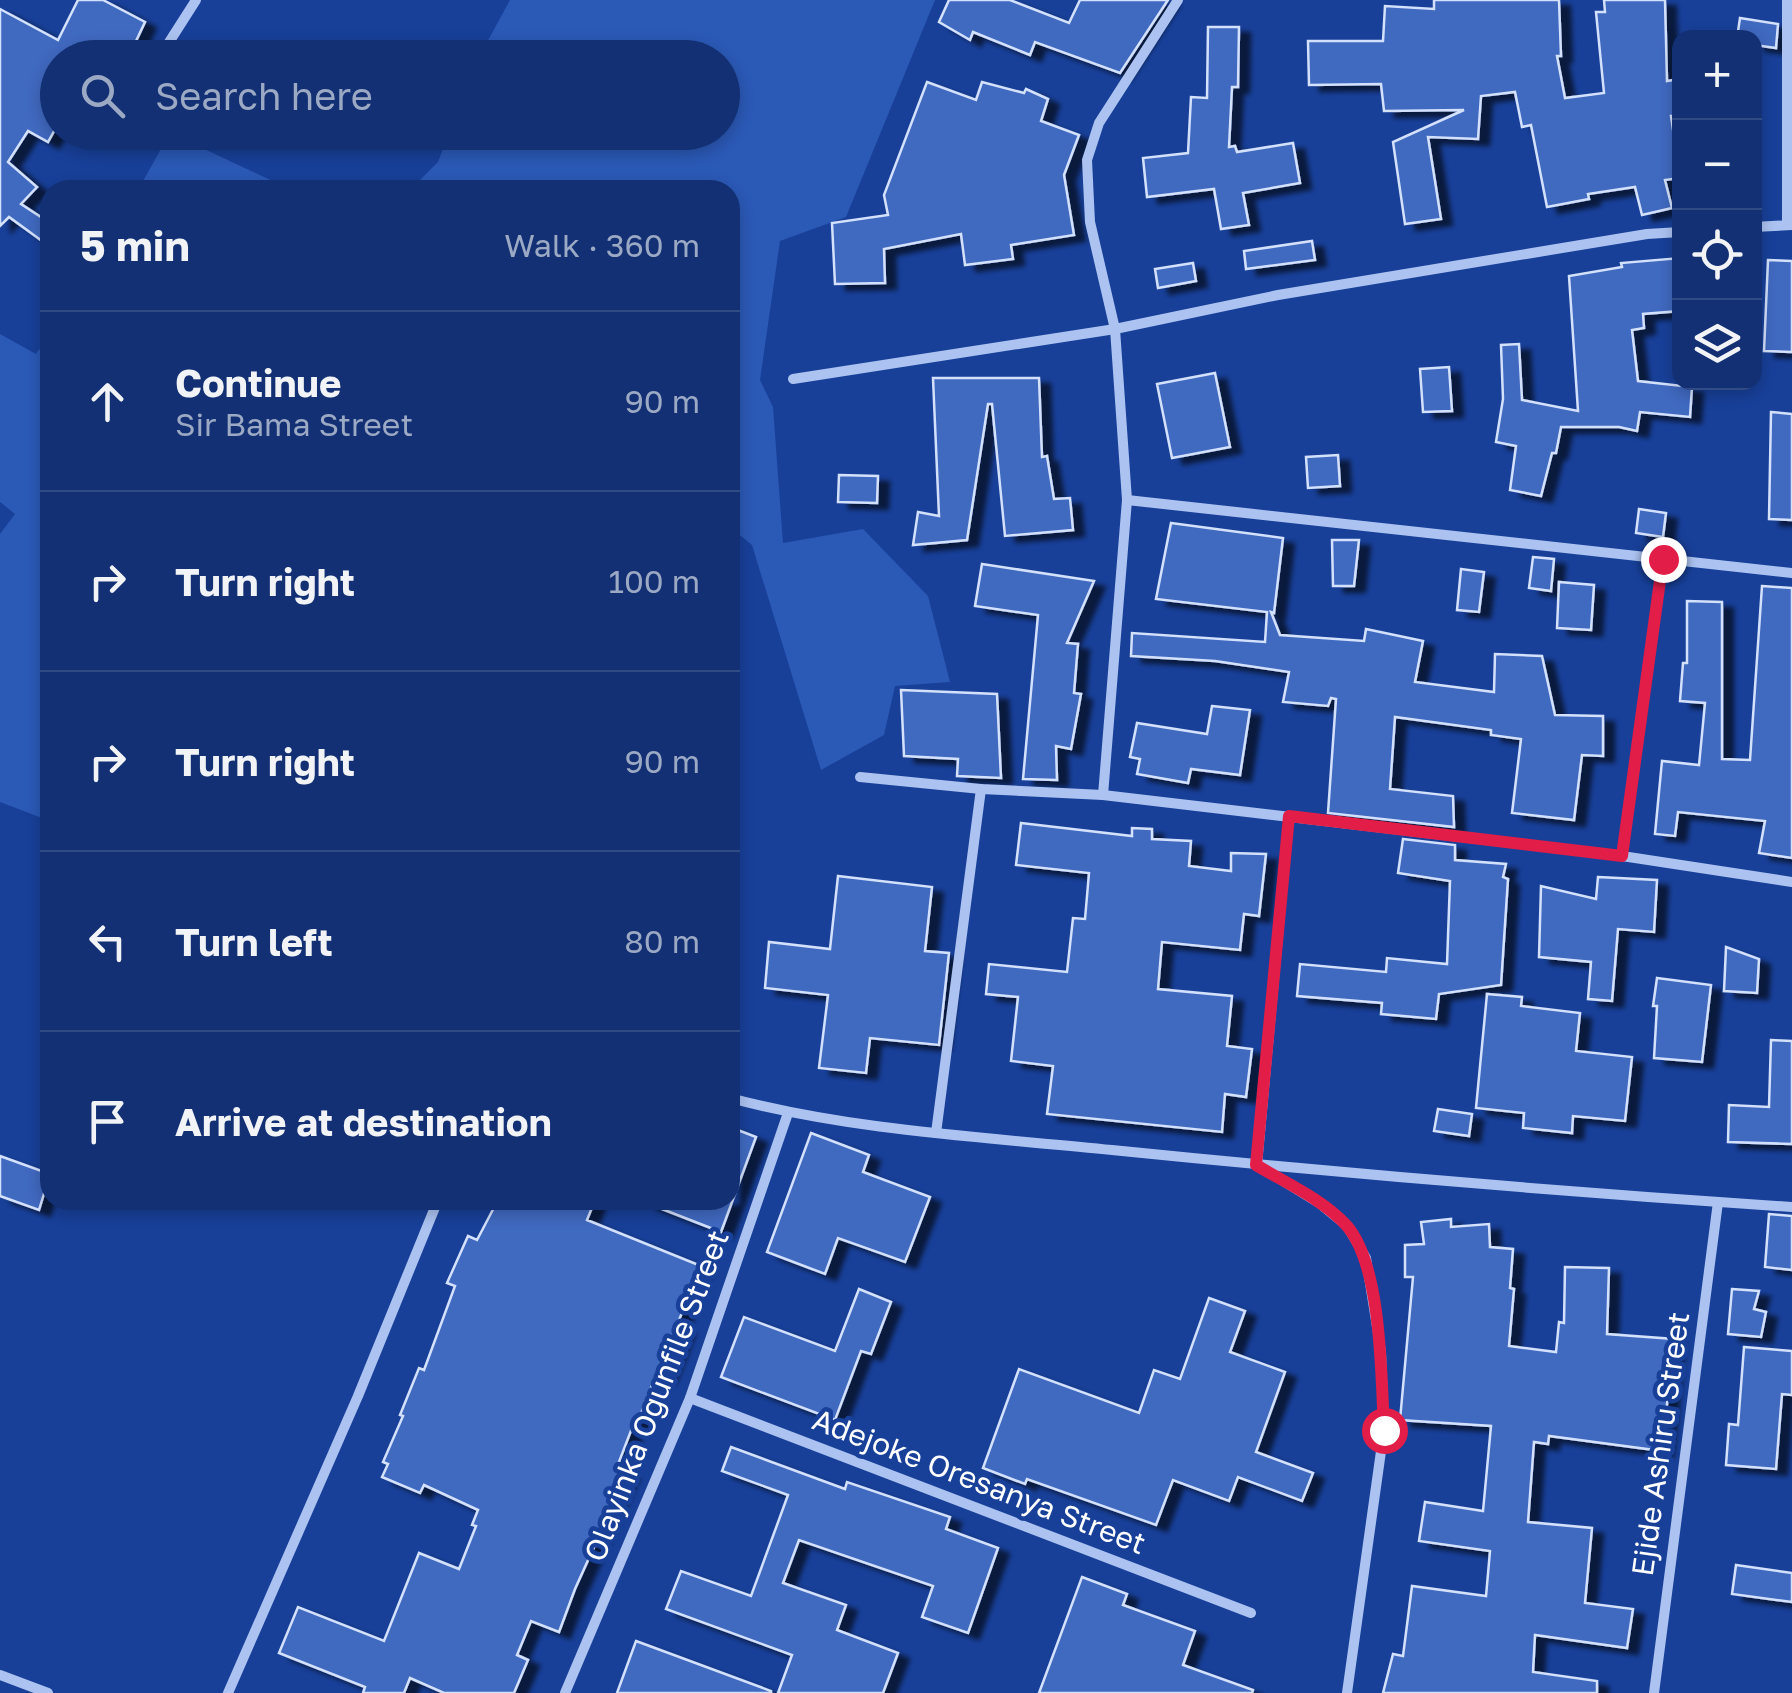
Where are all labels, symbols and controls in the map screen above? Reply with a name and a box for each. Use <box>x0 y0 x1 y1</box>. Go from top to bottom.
map controls <box>1672 30 1762 390</box>
button: + <box>1672 30 1762 120</box>
search box <box>40 40 740 150</box>
icon: search <box>75 68 130 123</box>
text: Search here <box>155 73 373 118</box>
button: − <box>1672 120 1762 210</box>
button: locate <box>1672 210 1762 300</box>
text: 5 min <box>80 220 190 270</box>
text: Walk · 360 m <box>504 226 700 264</box>
button: layers <box>1672 300 1762 390</box>
text: Continue <box>175 360 341 405</box>
icon: ahead <box>80 374 135 429</box>
text: 90 m <box>624 382 700 420</box>
text: Sir Bama Street <box>175 405 413 443</box>
route end <box>1641 537 1687 583</box>
icon: right <box>80 554 135 609</box>
text: Turn right <box>175 559 355 604</box>
text: 100 m <box>608 562 700 600</box>
icon: right <box>80 734 135 789</box>
text: Turn right <box>175 739 355 784</box>
text: 90 m <box>624 742 700 780</box>
icon: left <box>80 914 135 969</box>
text: Turn left <box>175 919 333 964</box>
text: 80 m <box>624 922 700 960</box>
icon: arrive <box>80 1094 135 1149</box>
text: Arrive at destination <box>175 1099 552 1144</box>
street label: Olayinka Ogunfile Street <box>576 1225 736 1566</box>
street label: Ejide Ashiru Street <box>1624 1310 1696 1578</box>
street label: Adejoke Oresanya Street <box>808 1401 1151 1561</box>
route start <box>1362 1408 1408 1454</box>

